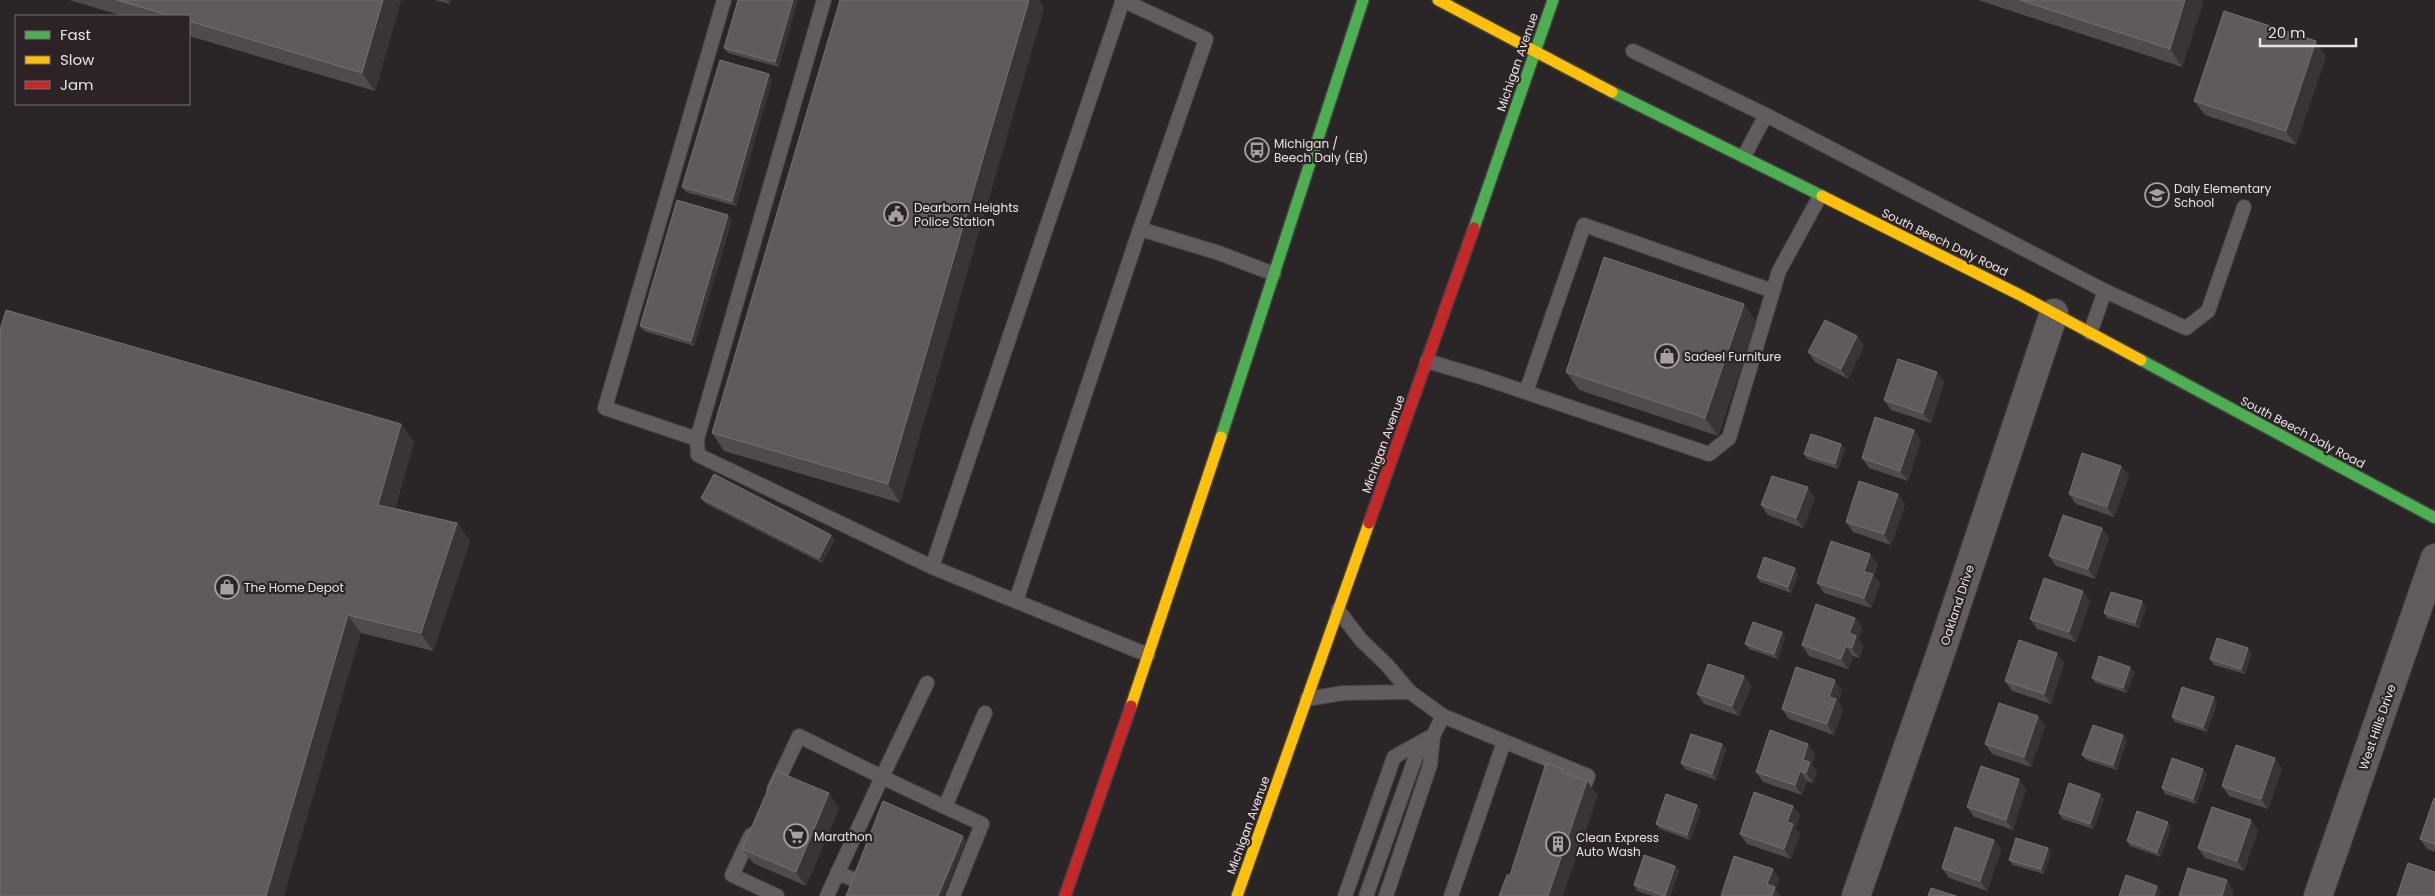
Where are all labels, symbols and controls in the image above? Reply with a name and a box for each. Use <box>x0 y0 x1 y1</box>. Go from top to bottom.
street label: Michigan Avenue <box>1492 10 1542 114</box>
legend <box>15 15 190 105</box>
scale bar <box>2260 15 2356 47</box>
text: 20 m <box>2268 22 2306 43</box>
text: Fast <box>60 24 91 45</box>
text: Slow <box>60 49 95 70</box>
text: Jam <box>60 74 94 95</box>
place label: Michigan / Beech Daly (EB) <box>1274 135 1368 166</box>
bus stop icon: Michigan / Beech Daly (EB) <box>1244 137 1270 163</box>
place label: Daly Elementary School <box>2174 180 2271 211</box>
school or university icon: Daly Elementary School <box>2144 182 2170 208</box>
place label: Dearborn Heights Police Station <box>914 199 1019 230</box>
public building icon: Dearborn Heights Police Station <box>883 201 909 227</box>
street label: South Beech Daly Road <box>1879 204 2011 280</box>
shop icon: Sadeel Furniture <box>1654 343 1680 369</box>
place label: Sadeel Furniture <box>1684 348 1781 365</box>
street label: South Beech Daly Road <box>2238 392 2368 472</box>
street label: Michigan Avenue <box>1357 393 1409 495</box>
street label: Oakland Drive <box>1936 562 1978 648</box>
shop icon: The Home Depot <box>214 574 240 600</box>
place label: The Home Depot <box>244 579 344 596</box>
street label: West Hills Drive <box>2354 682 2400 772</box>
street label: Michigan Avenue <box>1222 774 1274 876</box>
supermarket icon: Marathon <box>783 823 809 849</box>
place label: Marathon <box>814 828 872 845</box>
place label: Clean Express Auto Wash <box>1576 829 1659 860</box>
building icon: Clean Express Auto Wash <box>1545 831 1571 857</box>

